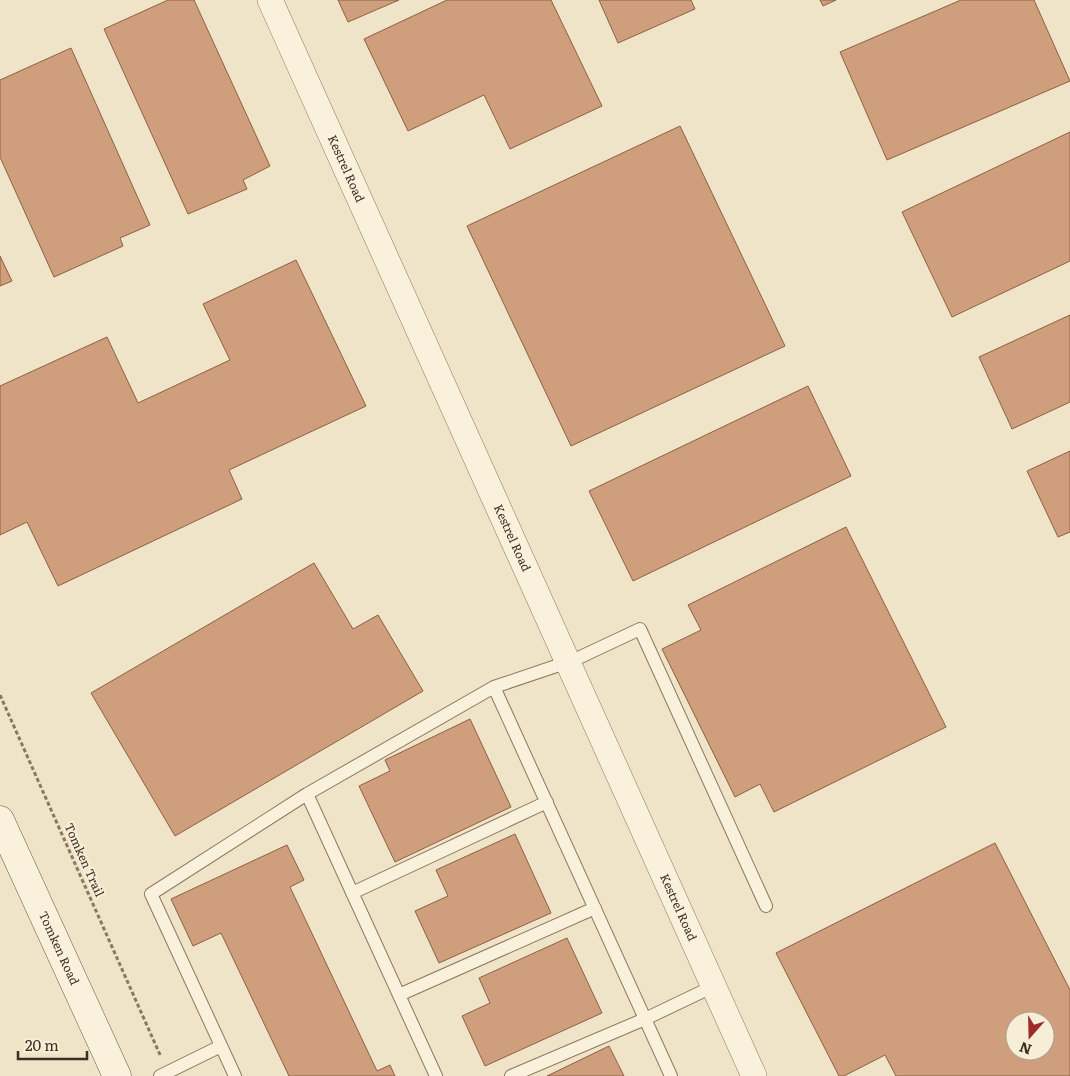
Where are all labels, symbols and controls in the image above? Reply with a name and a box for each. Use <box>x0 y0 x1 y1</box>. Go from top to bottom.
street label: Kestrel Road <box>324 132 370 205</box>
street label: Kestrel Road <box>490 501 536 575</box>
street label: Tomken Trail <box>61 820 109 899</box>
street label: Kestrel Road <box>656 870 702 944</box>
street label: Tomken Road <box>35 908 84 988</box>
north arrow <box>1005 1011 1055 1061</box>
scale bar <box>18 1028 86 1060</box>
text: 20 m <box>25 1033 59 1056</box>
text: N <box>1016 1038 1034 1061</box>

